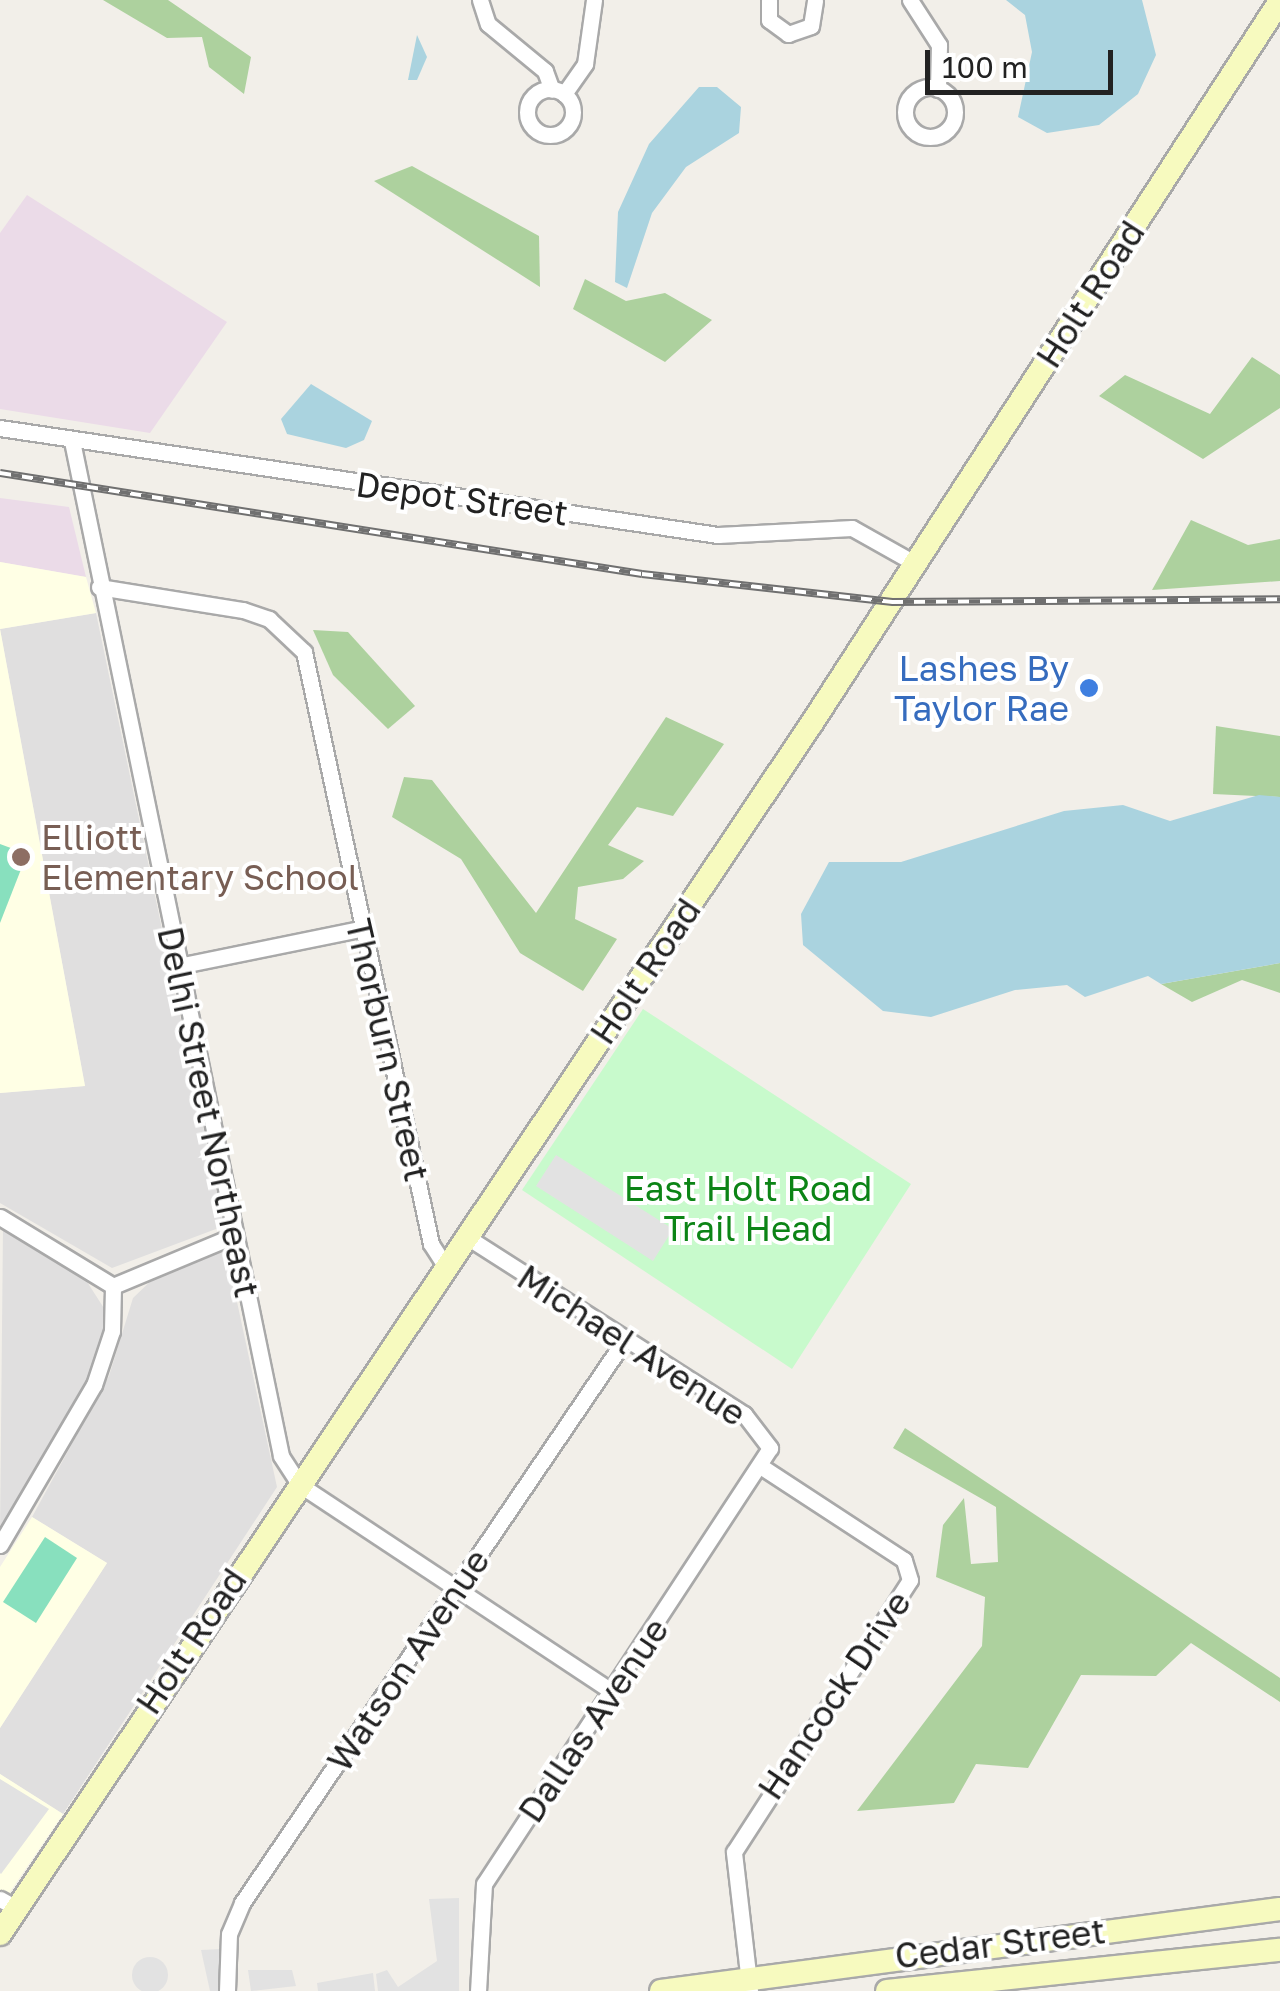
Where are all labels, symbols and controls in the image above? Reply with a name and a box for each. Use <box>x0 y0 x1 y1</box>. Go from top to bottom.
scale bar <box>930 30 1118 92</box>
text: 100 m <box>942 49 1028 85</box>
street label: Holt Road <box>1027 213 1153 375</box>
street label: Depot Street <box>353 462 571 534</box>
place label: Lashes By Taylor Rae <box>894 647 1069 729</box>
marker: Lashes By Taylor Rae <box>1078 677 1100 699</box>
place label: Elliott Elementary School <box>41 816 359 898</box>
marker: Elliott Elementary School <box>10 846 32 868</box>
street label: Holt Road <box>581 890 709 1052</box>
street label: Thorburn Street <box>337 915 439 1185</box>
street label: Delhi Street Northeast <box>149 923 269 1301</box>
park label: East Holt Road Trail Head <box>624 1167 872 1249</box>
street label: Michael Avenue <box>510 1256 754 1434</box>
street label: Watson Avenue <box>318 1541 498 1779</box>
street label: Holt Road <box>127 1560 255 1722</box>
street label: Hancock Drive <box>749 1583 919 1807</box>
street label: Dallas Avenue <box>509 1610 677 1830</box>
street label: Cedar Street <box>893 1909 1107 1977</box>

